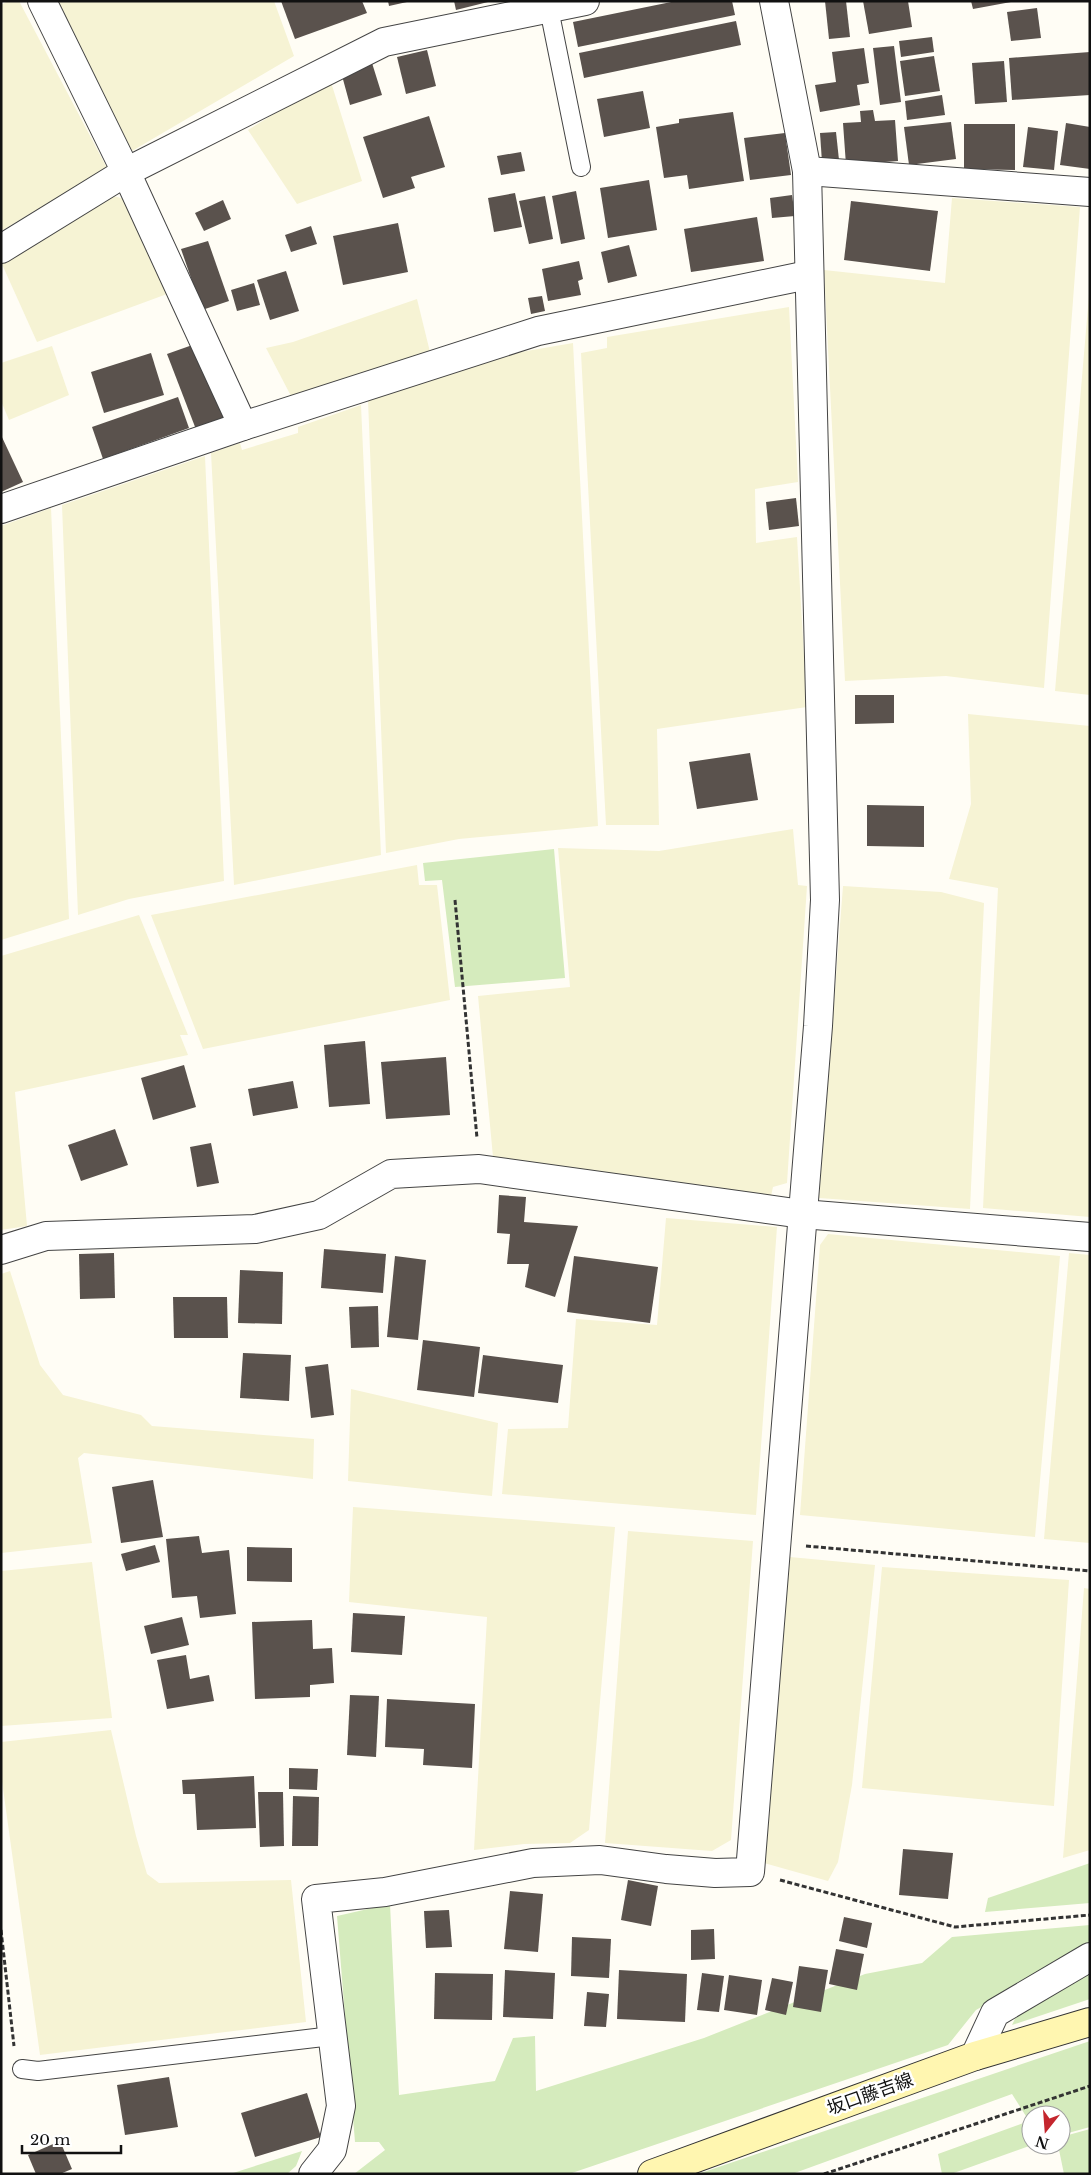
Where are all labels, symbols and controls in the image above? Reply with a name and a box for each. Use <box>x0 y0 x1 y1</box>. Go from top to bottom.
street label: 坂口藤吉線 <box>824 2068 916 2120</box>
north arrow <box>1021 2105 1071 2155</box>
scale bar <box>22 2122 121 2154</box>
text: 20 m <box>30 2130 70 2149</box>
text: N <box>1033 2132 1051 2153</box>

